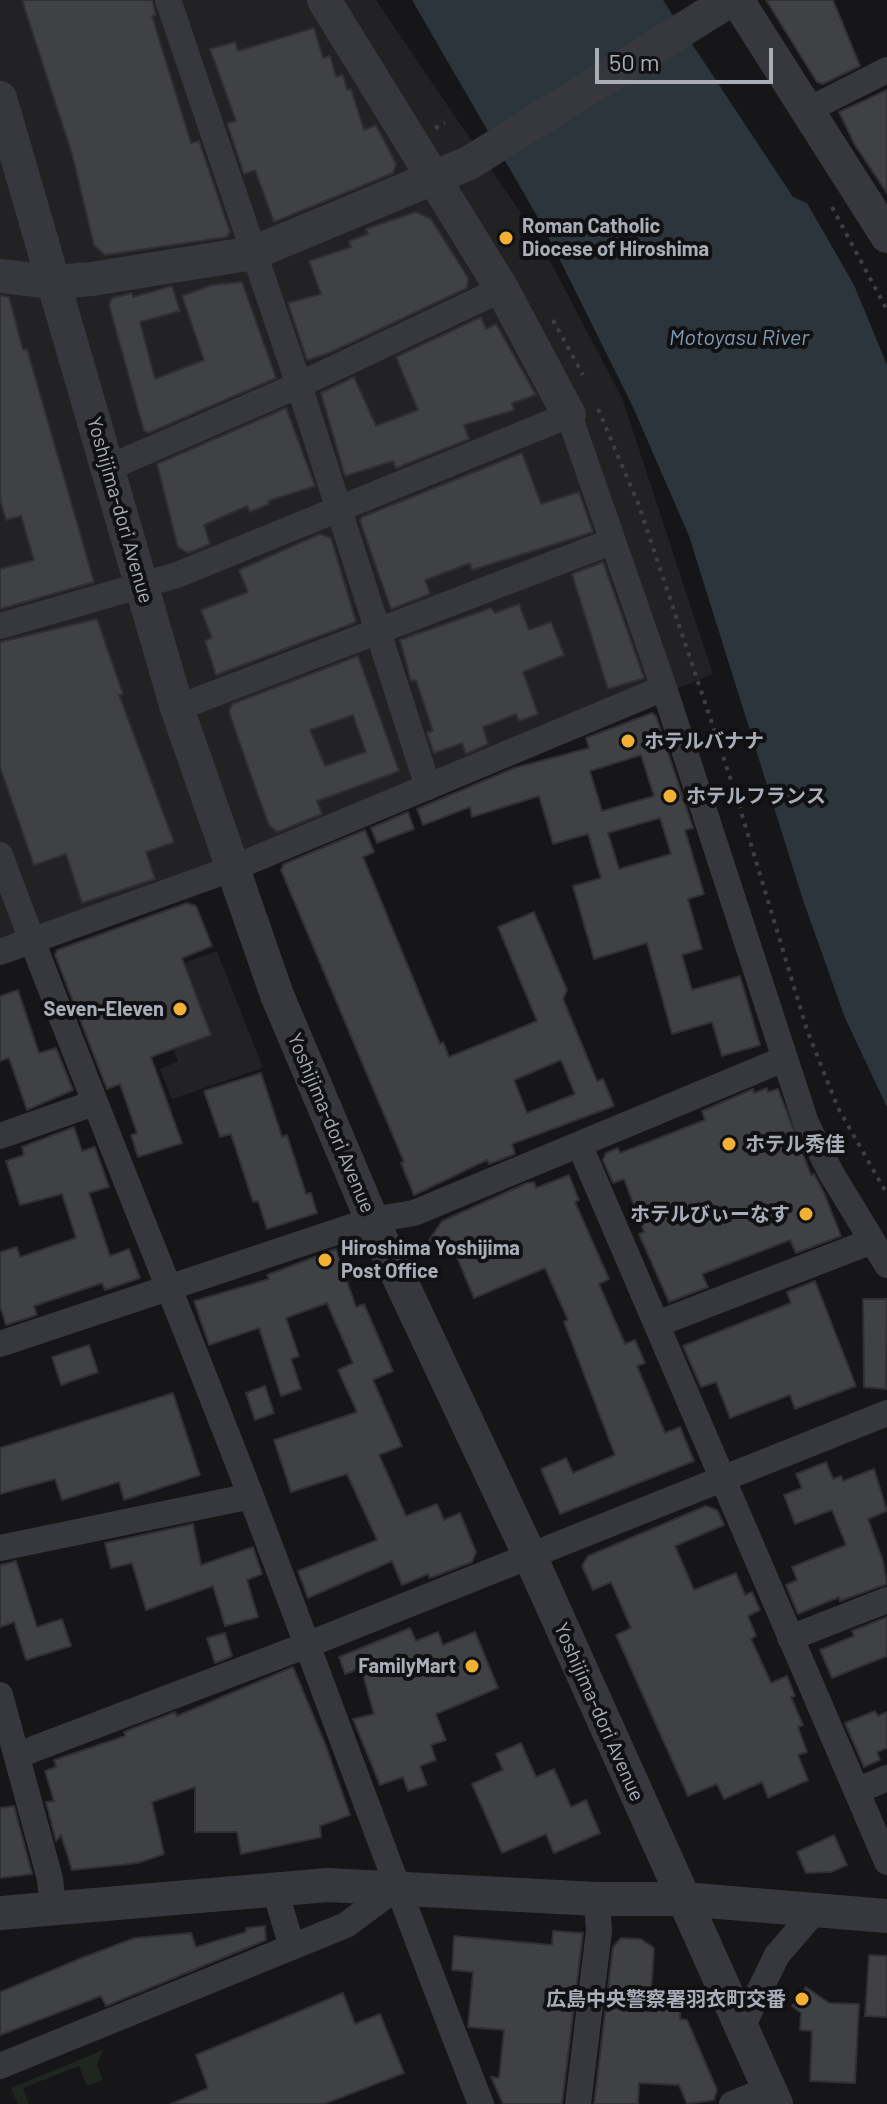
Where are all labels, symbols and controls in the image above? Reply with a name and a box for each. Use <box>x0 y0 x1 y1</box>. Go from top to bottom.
scale bar <box>599 32 777 82</box>
text: 50 m <box>609 47 660 76</box>
place label: Roman Catholic Diocese of Hiroshima <box>522 214 709 261</box>
marker: Roman Catholic Diocese of Hiroshima <box>497 229 515 247</box>
water label: Motoyasu River <box>669 325 809 351</box>
street label: Yoshijima-dori Avenue <box>82 414 158 606</box>
place label: ホテルバナナ <box>644 729 764 753</box>
marker: ホテルバナナ <box>619 732 637 750</box>
place label: ホテルフランス <box>686 784 826 808</box>
marker: ホテルフランス <box>661 787 679 805</box>
place label: Seven-Eleven <box>44 997 164 1021</box>
marker: Seven-Eleven <box>171 1000 189 1018</box>
street label: Yoshijima-dori Avenue <box>282 1030 380 1216</box>
place label: ホテル秀佳 <box>745 1132 845 1156</box>
marker: ホテル秀佳 <box>720 1135 738 1153</box>
place label: ホテルびぃーなす <box>630 1202 790 1226</box>
marker: ホテルびぃーなす <box>797 1205 815 1223</box>
place label: Hiroshima Yoshijima Post Office <box>341 1236 520 1283</box>
marker: Hiroshima Yoshijima Post Office <box>316 1251 334 1269</box>
street label: Yoshijima-dori Avenue <box>549 1619 649 1805</box>
place label: FamilyMart <box>358 1654 456 1678</box>
marker: FamilyMart <box>463 1657 481 1675</box>
place label: 広島中央警察署羽衣町交番 <box>546 1987 786 2011</box>
marker: 広島中央警察署羽衣町交番 <box>793 1990 811 2008</box>

